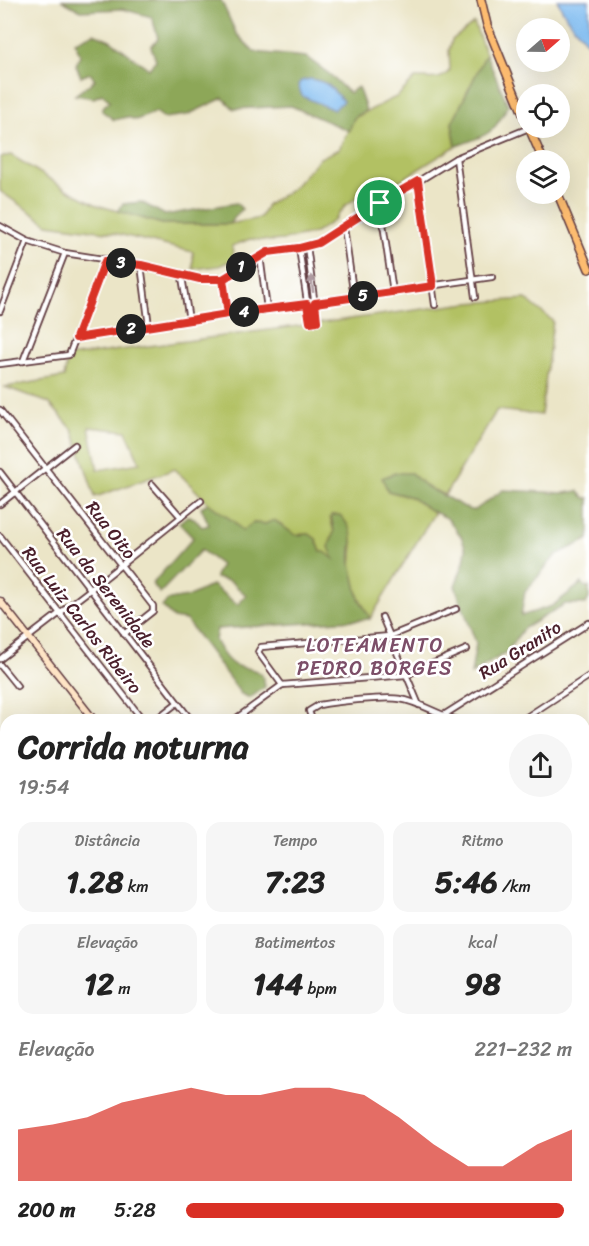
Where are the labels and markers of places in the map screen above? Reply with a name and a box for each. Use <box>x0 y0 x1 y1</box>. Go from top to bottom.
pin <box>354 177 405 228</box>
pin: 3 <box>106 248 136 278</box>
pin: 1 <box>226 252 256 282</box>
pin: 5 <box>348 281 378 311</box>
pin: 4 <box>229 297 259 327</box>
pin: 2 <box>116 314 146 344</box>

